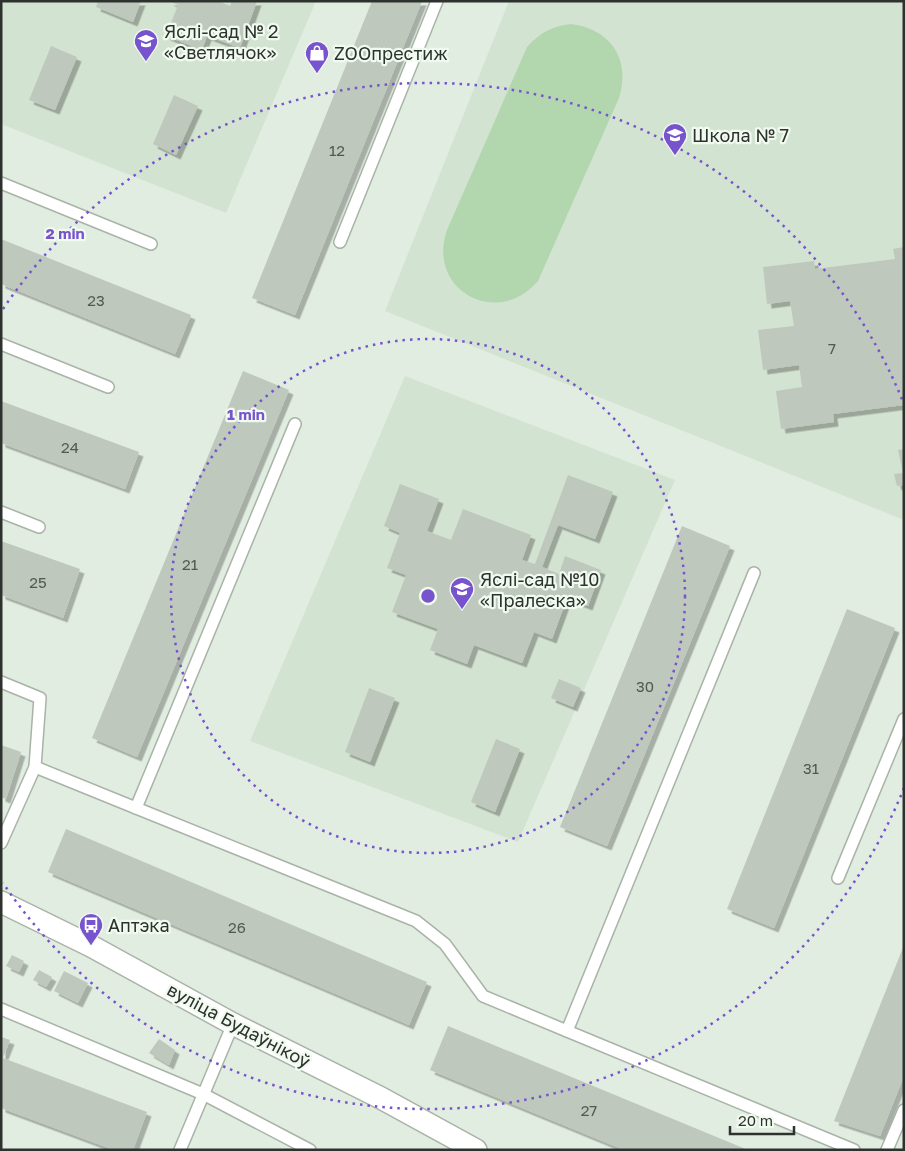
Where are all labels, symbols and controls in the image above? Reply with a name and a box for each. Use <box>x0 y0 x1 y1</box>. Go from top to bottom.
place label: Яслі-сад № 2 «Светлячок» <box>164 20 278 63</box>
school or university icon: Яслі-сад № 2 «Светлячок» <box>133 28 159 62</box>
shop icon: ZOOпрестиж <box>304 40 330 74</box>
place label: ZOOпрестиж <box>334 42 448 64</box>
school or university icon: Школа № 7 <box>662 122 688 156</box>
place label: Школа № 7 <box>692 124 789 146</box>
house number: 12 <box>329 141 345 159</box>
text: 2 min <box>45 224 85 242</box>
house number: 23 <box>87 291 105 309</box>
house number: 7 <box>828 339 836 357</box>
text: 1 min <box>227 405 265 423</box>
house number: 24 <box>61 438 79 456</box>
house number: 21 <box>182 555 198 573</box>
place label: Яслі-сад №10 «Пралеска» <box>480 568 599 611</box>
house number: 25 <box>29 573 47 591</box>
school or university icon: Яслі-сад №10 «Пралеска» <box>449 576 475 610</box>
centre of rings <box>419 587 437 605</box>
house number: 30 <box>636 677 654 695</box>
house number: 31 <box>803 759 819 777</box>
bus stop icon: Аптэка <box>78 912 104 946</box>
place label: Аптэка <box>108 914 170 936</box>
house number: 26 <box>228 918 246 936</box>
street label: вуліца Будаўнікоў <box>164 978 314 1072</box>
house number: 27 <box>581 1101 597 1119</box>
scale bar <box>730 1104 794 1136</box>
text: 20 m <box>738 1111 773 1129</box>

